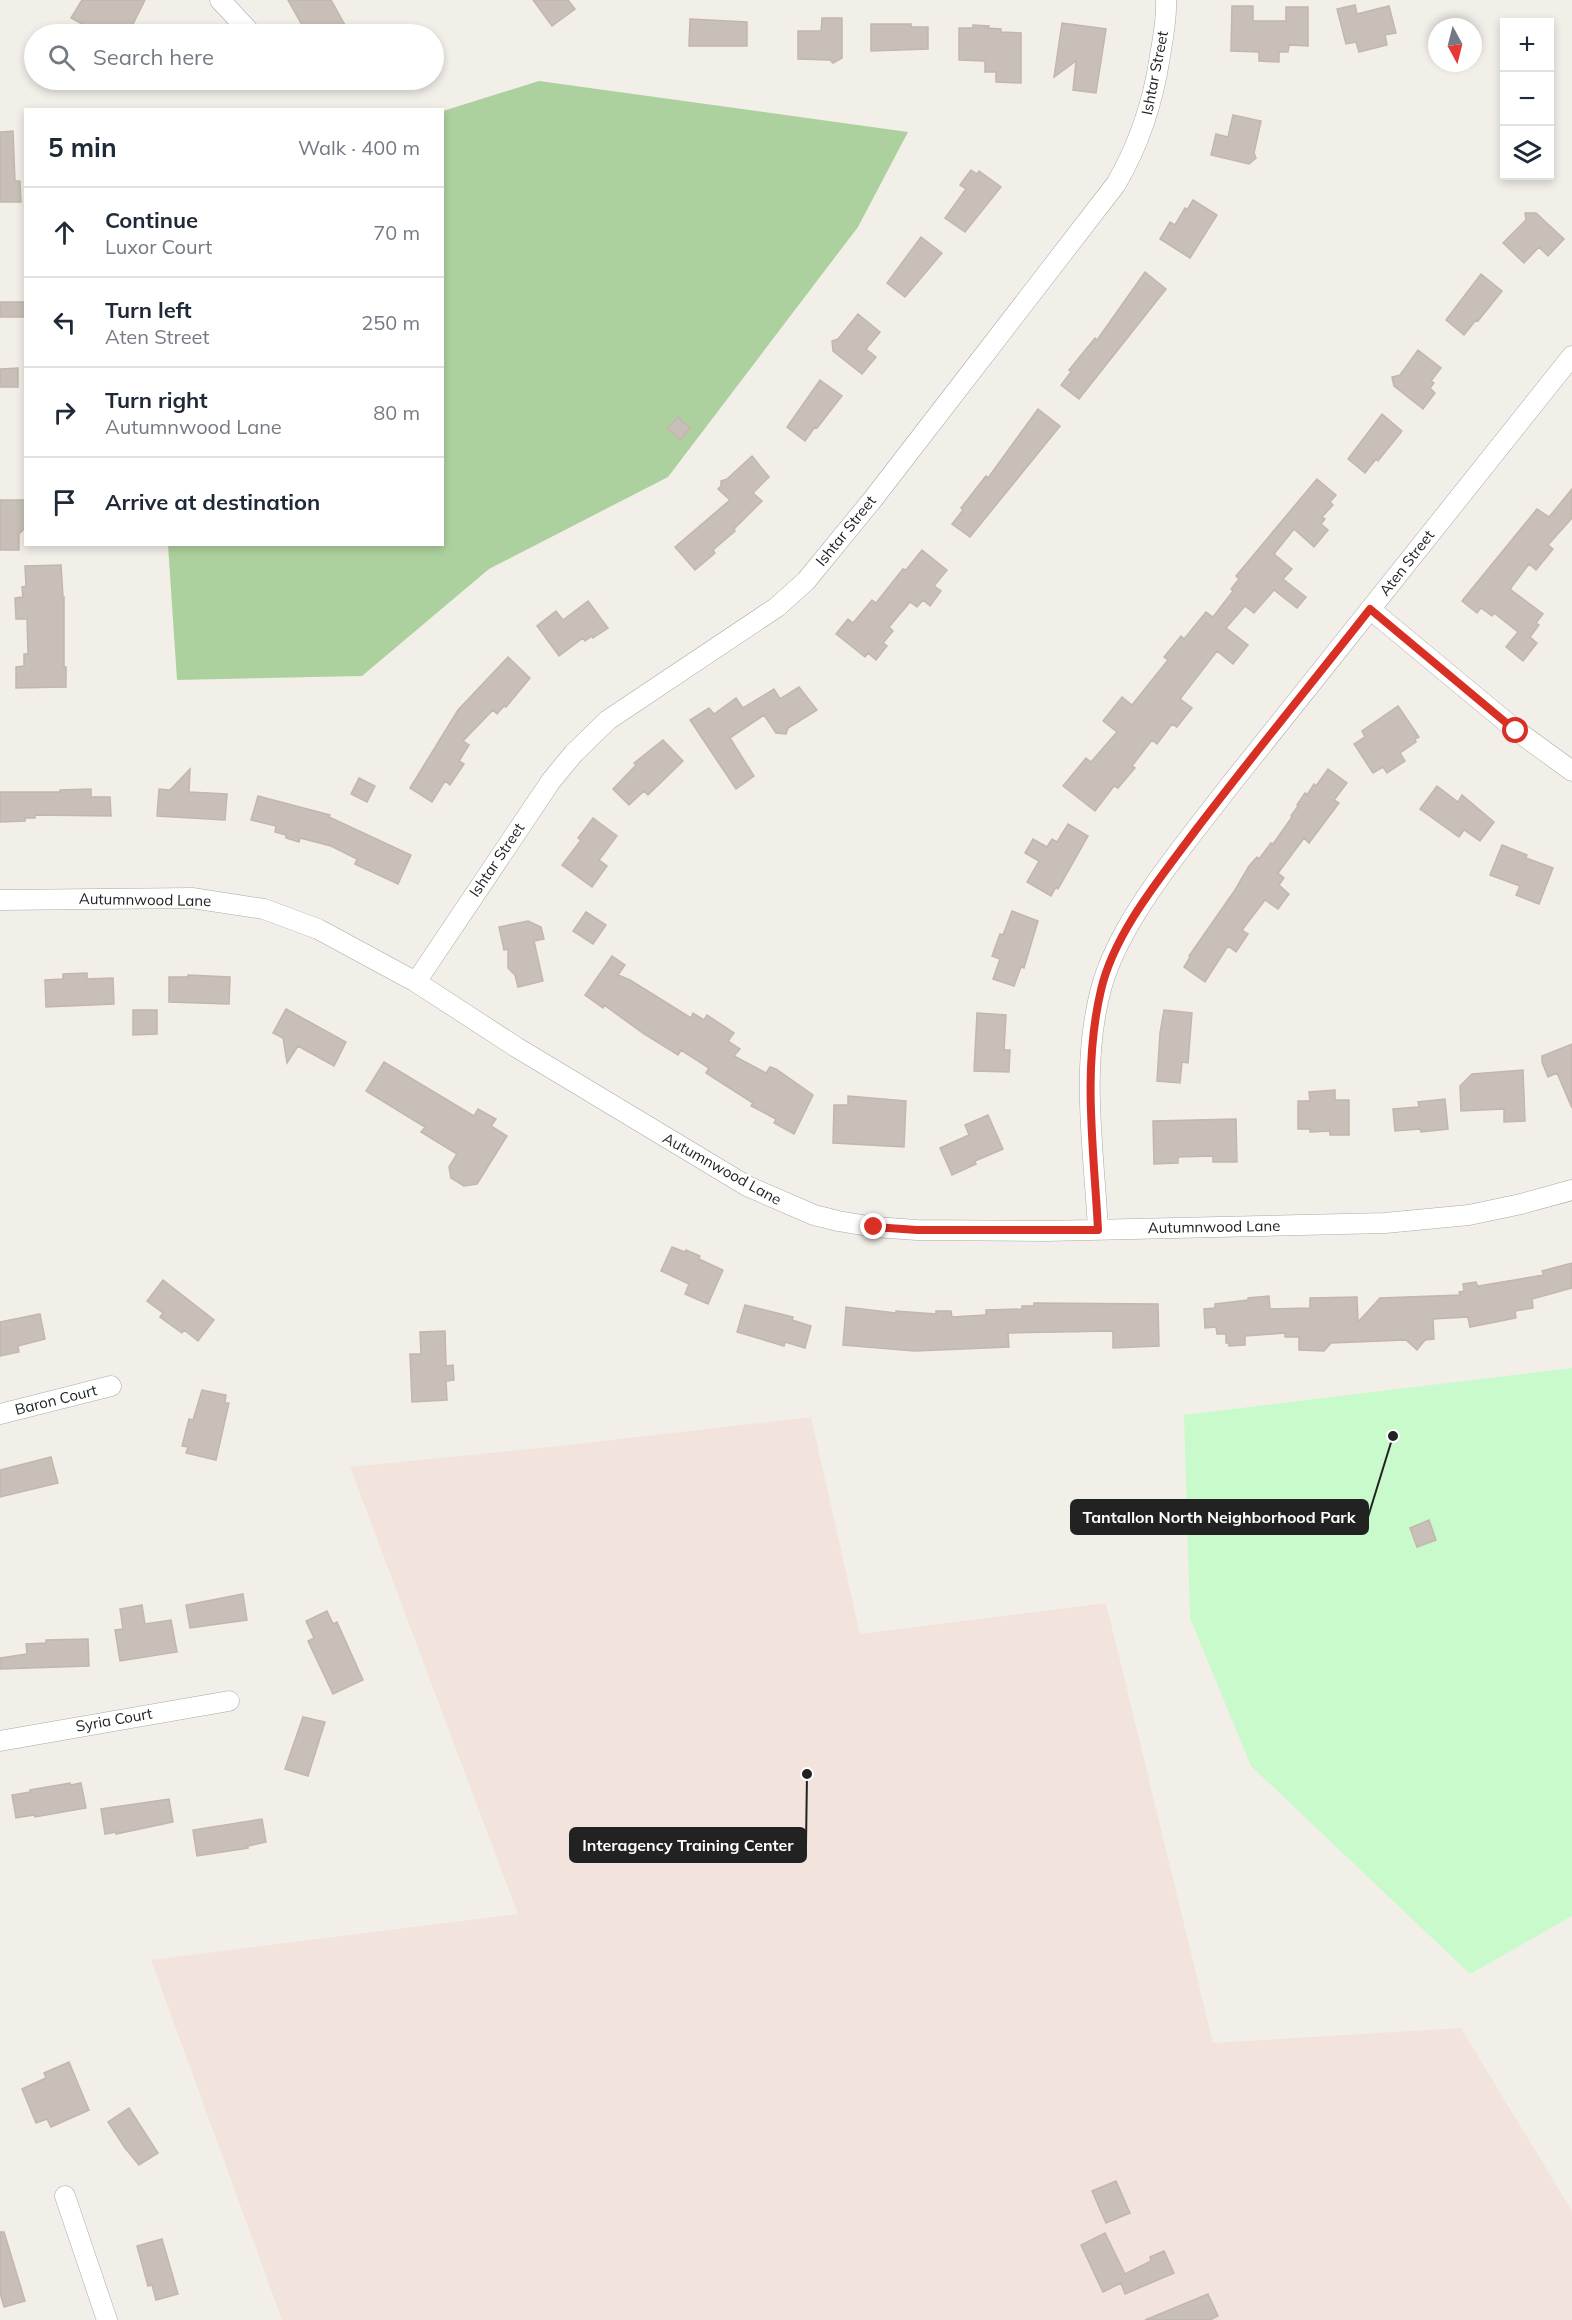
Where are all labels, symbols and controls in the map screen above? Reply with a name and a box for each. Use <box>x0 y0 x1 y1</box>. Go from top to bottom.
north arrow <box>1428 18 1482 72</box>
map controls <box>1500 18 1554 180</box>
button: + <box>1500 18 1554 72</box>
search box <box>24 24 444 90</box>
street label: Ishtar Street <box>1137 29 1172 117</box>
icon: search <box>45 41 78 74</box>
text: Search here <box>93 43 214 71</box>
button: − <box>1500 72 1554 126</box>
button: layers <box>1500 126 1554 180</box>
text: 5 min <box>48 131 117 164</box>
text: Walk · 400 m <box>298 135 420 160</box>
text: Continue <box>105 206 198 234</box>
icon: ahead <box>48 216 81 249</box>
text: 70 m <box>373 220 420 245</box>
text: Luxor Court <box>105 234 212 259</box>
text: Turn left <box>105 296 192 324</box>
icon: left <box>48 306 81 339</box>
text: 250 m <box>361 310 420 335</box>
text: Aten Street <box>105 324 209 349</box>
text: Turn right <box>105 386 208 414</box>
icon: right <box>48 396 81 429</box>
text: 80 m <box>373 400 420 425</box>
text: Autumnwood Lane <box>105 414 282 439</box>
icon: arrive <box>48 486 81 519</box>
text: Arrive at destination <box>105 488 320 516</box>
street label: Ishtar Street <box>811 492 880 570</box>
street label: Aten Street <box>1375 526 1438 599</box>
route start <box>1502 717 1528 743</box>
street label: Ishtar Street <box>465 819 528 900</box>
street label: Autumnwood Lane <box>79 889 211 910</box>
street label: Autumnwood Lane <box>660 1128 785 1209</box>
route end <box>860 1213 886 1239</box>
street label: Autumnwood Lane <box>1148 1216 1280 1237</box>
street label: Baron Court <box>13 1380 99 1419</box>
callout: Tantallon North Neighborhood Park <box>1071 1500 1368 1534</box>
text: Tantallon North Neighborhood Park <box>1083 1507 1357 1527</box>
street label: Syria Court <box>74 1703 154 1736</box>
callout: Interagency Training Center <box>570 1828 806 1862</box>
text: Interagency Training Center <box>582 1835 794 1855</box>

